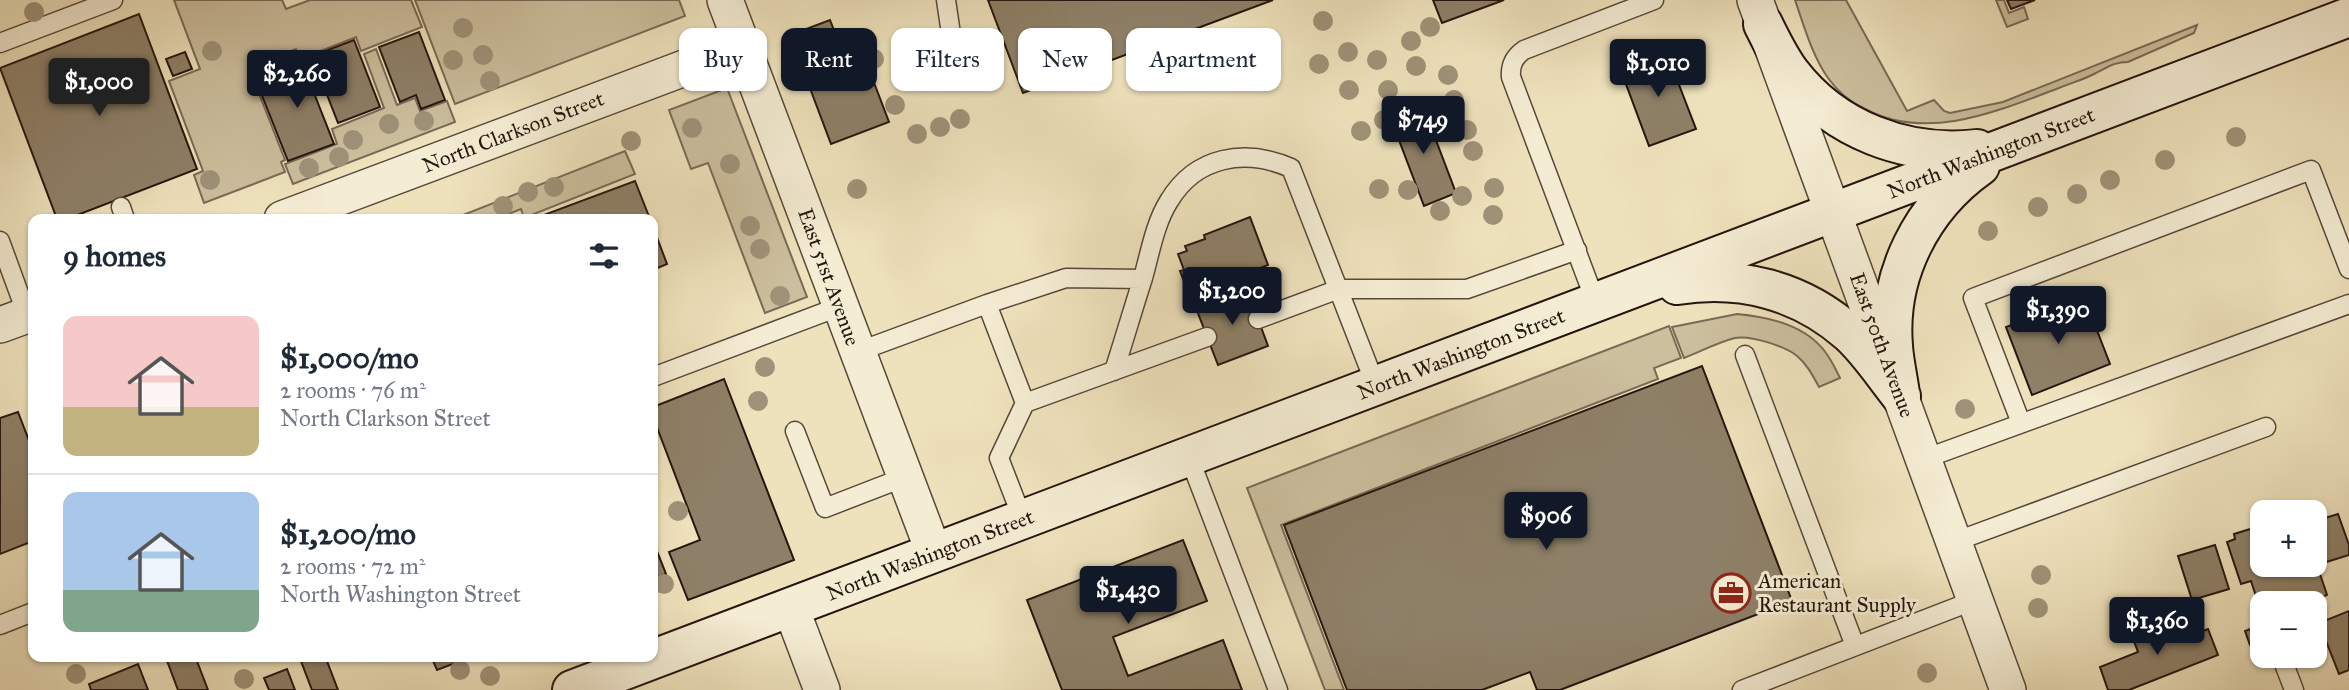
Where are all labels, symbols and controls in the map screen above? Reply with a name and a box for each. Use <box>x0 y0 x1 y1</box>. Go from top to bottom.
chip: Buy <box>679 28 767 91</box>
chip: Rent <box>781 28 877 91</box>
chip: Filters <box>891 28 1004 91</box>
chip: New <box>1018 28 1112 91</box>
chip: Apartment <box>1126 28 1281 91</box>
pin: $1,010 <box>1601 40 1715 99</box>
text: $1,010 <box>1626 48 1690 76</box>
pin: $2,260 <box>240 50 354 110</box>
pin: $1,000 <box>42 58 156 118</box>
text: $2,260 <box>263 59 331 87</box>
text: $1,000 <box>65 67 134 95</box>
street label: North Clarkson Street <box>419 85 608 179</box>
pin: $749 <box>1382 96 1464 156</box>
street label: North Washington Street <box>1884 101 2099 205</box>
text: $749 <box>1398 105 1448 133</box>
street label: East 51st Avenue <box>792 205 866 349</box>
icon: filters <box>585 237 623 275</box>
text: 9 homes <box>63 238 166 274</box>
pin: $1,200 <box>1175 268 1289 327</box>
street label: East 50th Avenue <box>1844 269 1920 421</box>
text: $1,200 <box>1199 276 1265 304</box>
pin: $1,390 <box>2001 286 2115 346</box>
text: $1,390 <box>2026 295 2090 323</box>
street label: North Washington Street <box>1354 302 1569 406</box>
text: $1,000/mo <box>280 340 419 376</box>
icon: home <box>119 344 203 428</box>
text: 2 rooms · 76 m² <box>280 376 426 404</box>
text: North Clarkson Street <box>280 404 491 432</box>
pin: $906 <box>1505 492 1587 552</box>
map controls <box>2250 500 2327 668</box>
button: + <box>2250 500 2327 577</box>
text: $906 <box>1520 501 1572 529</box>
street label: North Washington Street <box>823 503 1038 607</box>
text: $1,200/mo <box>280 516 416 552</box>
icon: home <box>119 520 203 604</box>
text: 2 rooms · 72 m² <box>280 552 425 580</box>
pin: $1,430 <box>1071 566 1185 626</box>
place label: American Restaurant Supply <box>1757 568 1917 618</box>
office icon: American Restaurant Supply <box>1710 572 1752 614</box>
text: $1,430 <box>1096 575 1160 603</box>
text: North Washington Street <box>280 580 521 608</box>
button: − <box>2250 591 2327 668</box>
pin: $1,360 <box>2100 598 2214 657</box>
text: $1,360 <box>2125 606 2189 634</box>

